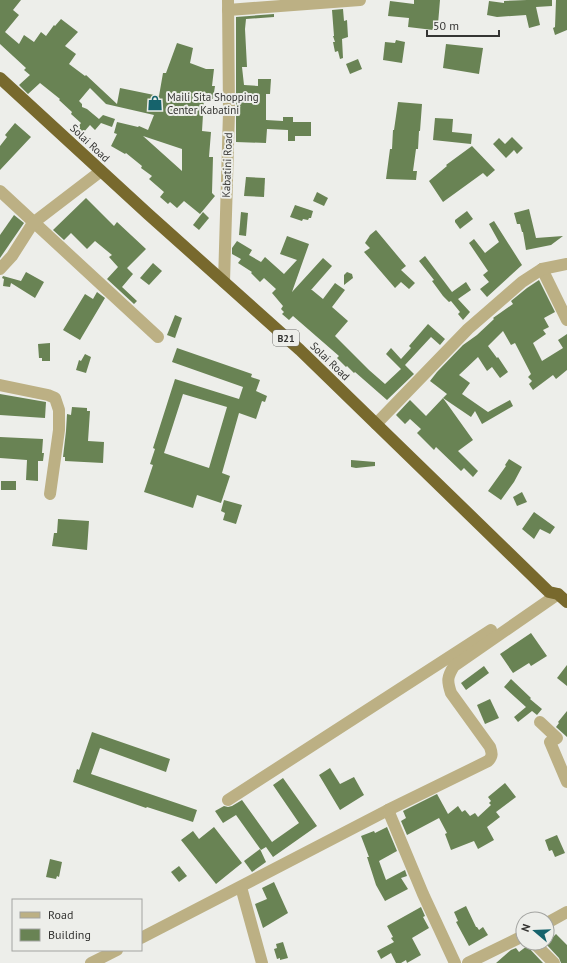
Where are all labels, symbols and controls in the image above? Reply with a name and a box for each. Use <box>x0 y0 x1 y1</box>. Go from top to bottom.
scale bar <box>427 12 499 38</box>
text: 50 m <box>433 18 459 33</box>
place label: Maili Sita Shopping Center Kabatini <box>167 90 259 117</box>
shop icon: Maili Sita Shopping Center Kabatini <box>146 94 164 112</box>
street label: Solai Road <box>67 121 113 165</box>
street label: Kabatini Road <box>219 132 235 198</box>
road number: B21 <box>273 330 299 346</box>
street label: Solai Road <box>307 339 353 383</box>
legend <box>12 899 142 951</box>
text: Road <box>48 907 73 922</box>
north arrow <box>515 911 555 951</box>
text: N <box>518 922 533 933</box>
text: Building <box>48 927 91 942</box>

